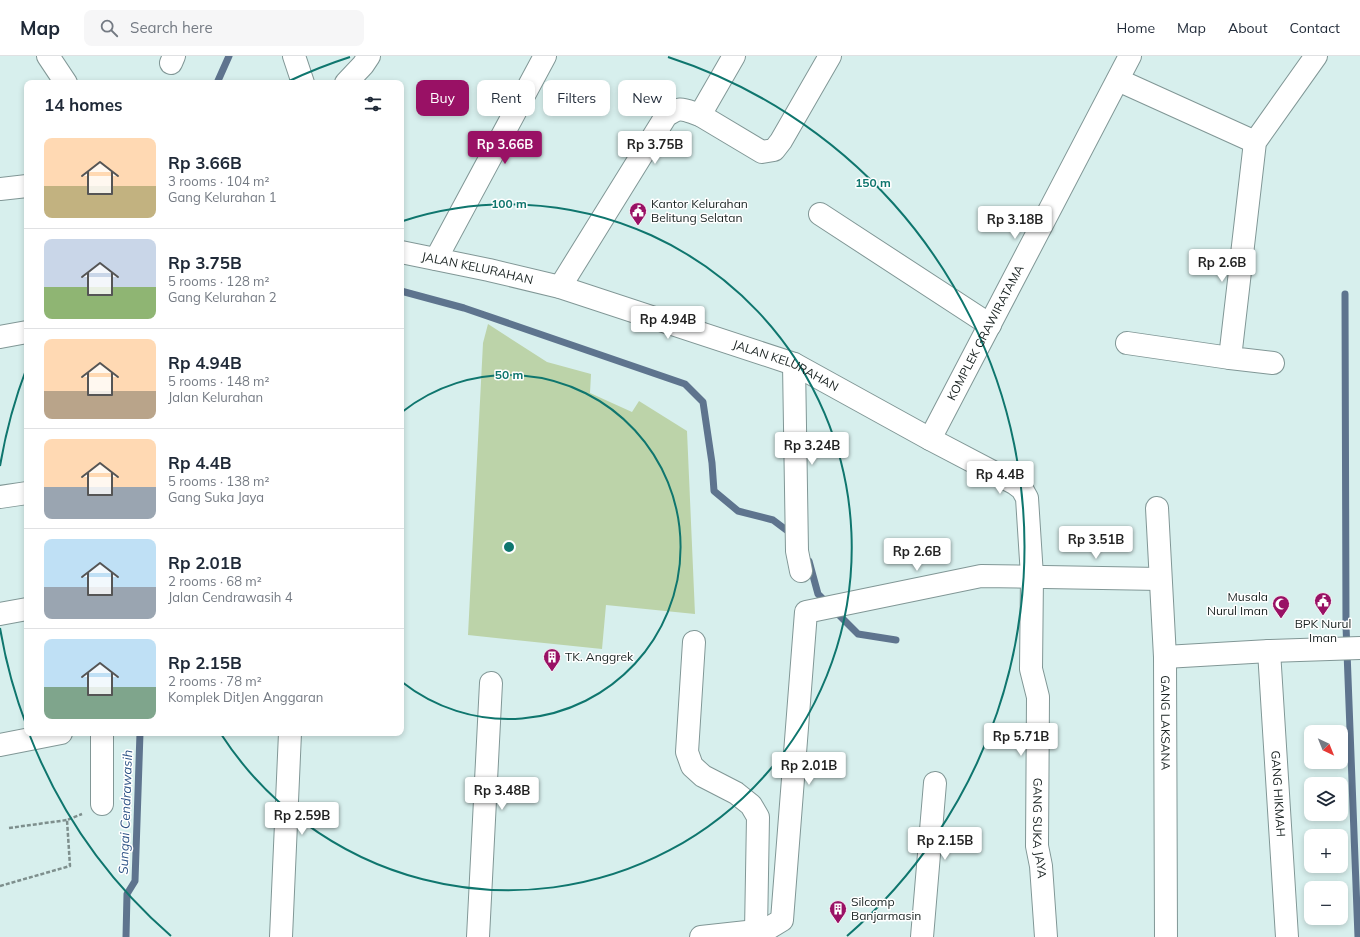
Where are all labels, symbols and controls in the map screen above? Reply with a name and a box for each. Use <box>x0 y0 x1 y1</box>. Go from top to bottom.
search box <box>84 10 364 46</box>
text: Map <box>20 16 60 40</box>
icon: search <box>98 17 120 39</box>
text: Search here <box>130 18 213 37</box>
text: Home <box>1116 19 1155 37</box>
text: Map <box>1177 19 1206 37</box>
text: About <box>1228 19 1268 37</box>
text: Contact <box>1290 19 1340 37</box>
chip: Buy <box>416 80 469 116</box>
chip: Rent <box>477 80 535 116</box>
chip: Filters <box>543 80 610 116</box>
chip: New <box>618 80 676 116</box>
icon: filters <box>362 93 384 115</box>
text: 14 homes <box>44 94 123 115</box>
pin: Rp 3.66B <box>464 131 546 165</box>
pin: Rp 3.75B <box>614 131 696 165</box>
text: Rp 3.66B <box>477 136 533 152</box>
text: Rp 3.75B <box>627 136 683 152</box>
text: Rp 3.66B <box>168 152 242 173</box>
icon: home <box>76 154 124 202</box>
text: 3 rooms · 104 m² <box>168 173 269 189</box>
text: 150 m <box>855 175 891 190</box>
text: Gang Kelurahan 1 <box>168 189 277 205</box>
text: 100 m <box>491 196 527 211</box>
place label: Kantor Kelurahan Belitung Selatan <box>651 196 748 225</box>
public building icon: Kantor Kelurahan Belitung Selatan <box>628 201 648 226</box>
pin: Rp 3.18B <box>974 206 1056 240</box>
text: Rp 3.18B <box>987 211 1043 227</box>
street label: JALAN KELURAHAN <box>420 248 535 287</box>
pin: Rp 2.6B <box>1185 249 1259 283</box>
text: Rp 3.75B <box>168 252 242 273</box>
text: Rp 2.6B <box>1198 254 1246 270</box>
icon: home <box>76 255 124 303</box>
street label: KOMPLEK GRAWIRATAMA <box>944 262 1027 403</box>
text: 5 rooms · 128 m² <box>168 273 269 289</box>
text: Gang Kelurahan 2 <box>168 289 277 305</box>
pin: Rp 4.94B <box>627 306 709 340</box>
text: Rp 4.94B <box>640 311 696 327</box>
street label: JALAN KELURAHAN <box>731 336 841 394</box>
text: Rp 4.94B <box>168 352 242 373</box>
icon: home <box>76 355 124 403</box>
text: 50 m <box>495 367 523 382</box>
text: 5 rooms · 148 m² <box>168 373 269 389</box>
text: Jalan Kelurahan <box>168 389 263 405</box>
pin: Rp 3.24B <box>771 432 853 466</box>
text: Rp 3.24B <box>784 437 840 453</box>
text: Rp 4.4B <box>168 452 231 473</box>
icon: home <box>76 455 124 503</box>
pin: Rp 4.4B <box>963 461 1037 495</box>
text: Rp 4.4B <box>976 466 1024 482</box>
text: 5 rooms · 138 m² <box>168 473 269 489</box>
text: Gang Suka Jaya <box>168 489 264 505</box>
pin: Rp 3.51B <box>1055 526 1137 560</box>
text: Rp 3.51B <box>1068 531 1124 547</box>
pin: Rp 2.6B <box>880 538 954 572</box>
centre of rings <box>502 540 516 554</box>
text: Rp 2.6B <box>893 543 941 559</box>
text: Rp 2.01B <box>168 552 242 573</box>
icon: home <box>76 555 124 603</box>
text: 2 rooms · 68 m² <box>168 573 262 589</box>
text: Jalan Cendrawasih 4 <box>168 589 293 605</box>
place label: Musala Nurul Iman <box>1207 589 1268 618</box>
public building icon: BPK Nurul Iman <box>1313 591 1333 616</box>
mosque icon: Musala Nurul Iman <box>1271 594 1291 619</box>
place label: BPK Nurul Iman <box>1295 616 1351 645</box>
building icon: TK. Anggrek <box>542 647 562 672</box>
place label: TK. Anggrek <box>565 649 634 664</box>
text: Rp 2.15B <box>168 652 242 673</box>
icon: home <box>76 655 124 703</box>
text: 2 rooms · 78 m² <box>168 673 262 689</box>
street label: GANG LAKSANA <box>1158 675 1173 770</box>
text: Komplek DitJen Anggaran <box>168 689 323 705</box>
pin: Rp 5.71B <box>980 723 1062 757</box>
north arrow <box>1304 725 1348 769</box>
map controls <box>1304 725 1348 925</box>
text: Rp 5.71B <box>993 728 1049 744</box>
water label: Sungai Cendrawasih <box>115 749 135 875</box>
street label: GANG HIKMAH <box>1268 750 1289 837</box>
pin: Rp 2.01B <box>768 752 850 786</box>
text: Rp 2.01B <box>781 757 837 773</box>
pin: Rp 3.48B <box>461 777 543 811</box>
button: layers <box>1304 777 1348 821</box>
street label: GANG SUKA JAYA <box>1030 778 1050 879</box>
text: Rp 3.48B <box>474 782 530 798</box>
pin: Rp 2.59B <box>261 802 343 836</box>
text: Rp 2.59B <box>274 807 330 823</box>
pin: Rp 2.15B <box>904 827 986 861</box>
button: + <box>1304 829 1348 873</box>
text: Rp 2.15B <box>917 832 973 848</box>
button: − <box>1304 881 1348 925</box>
place label: Silcomp Banjarmasin <box>851 894 921 923</box>
building icon: Silcomp Banjarmasin <box>828 899 848 924</box>

